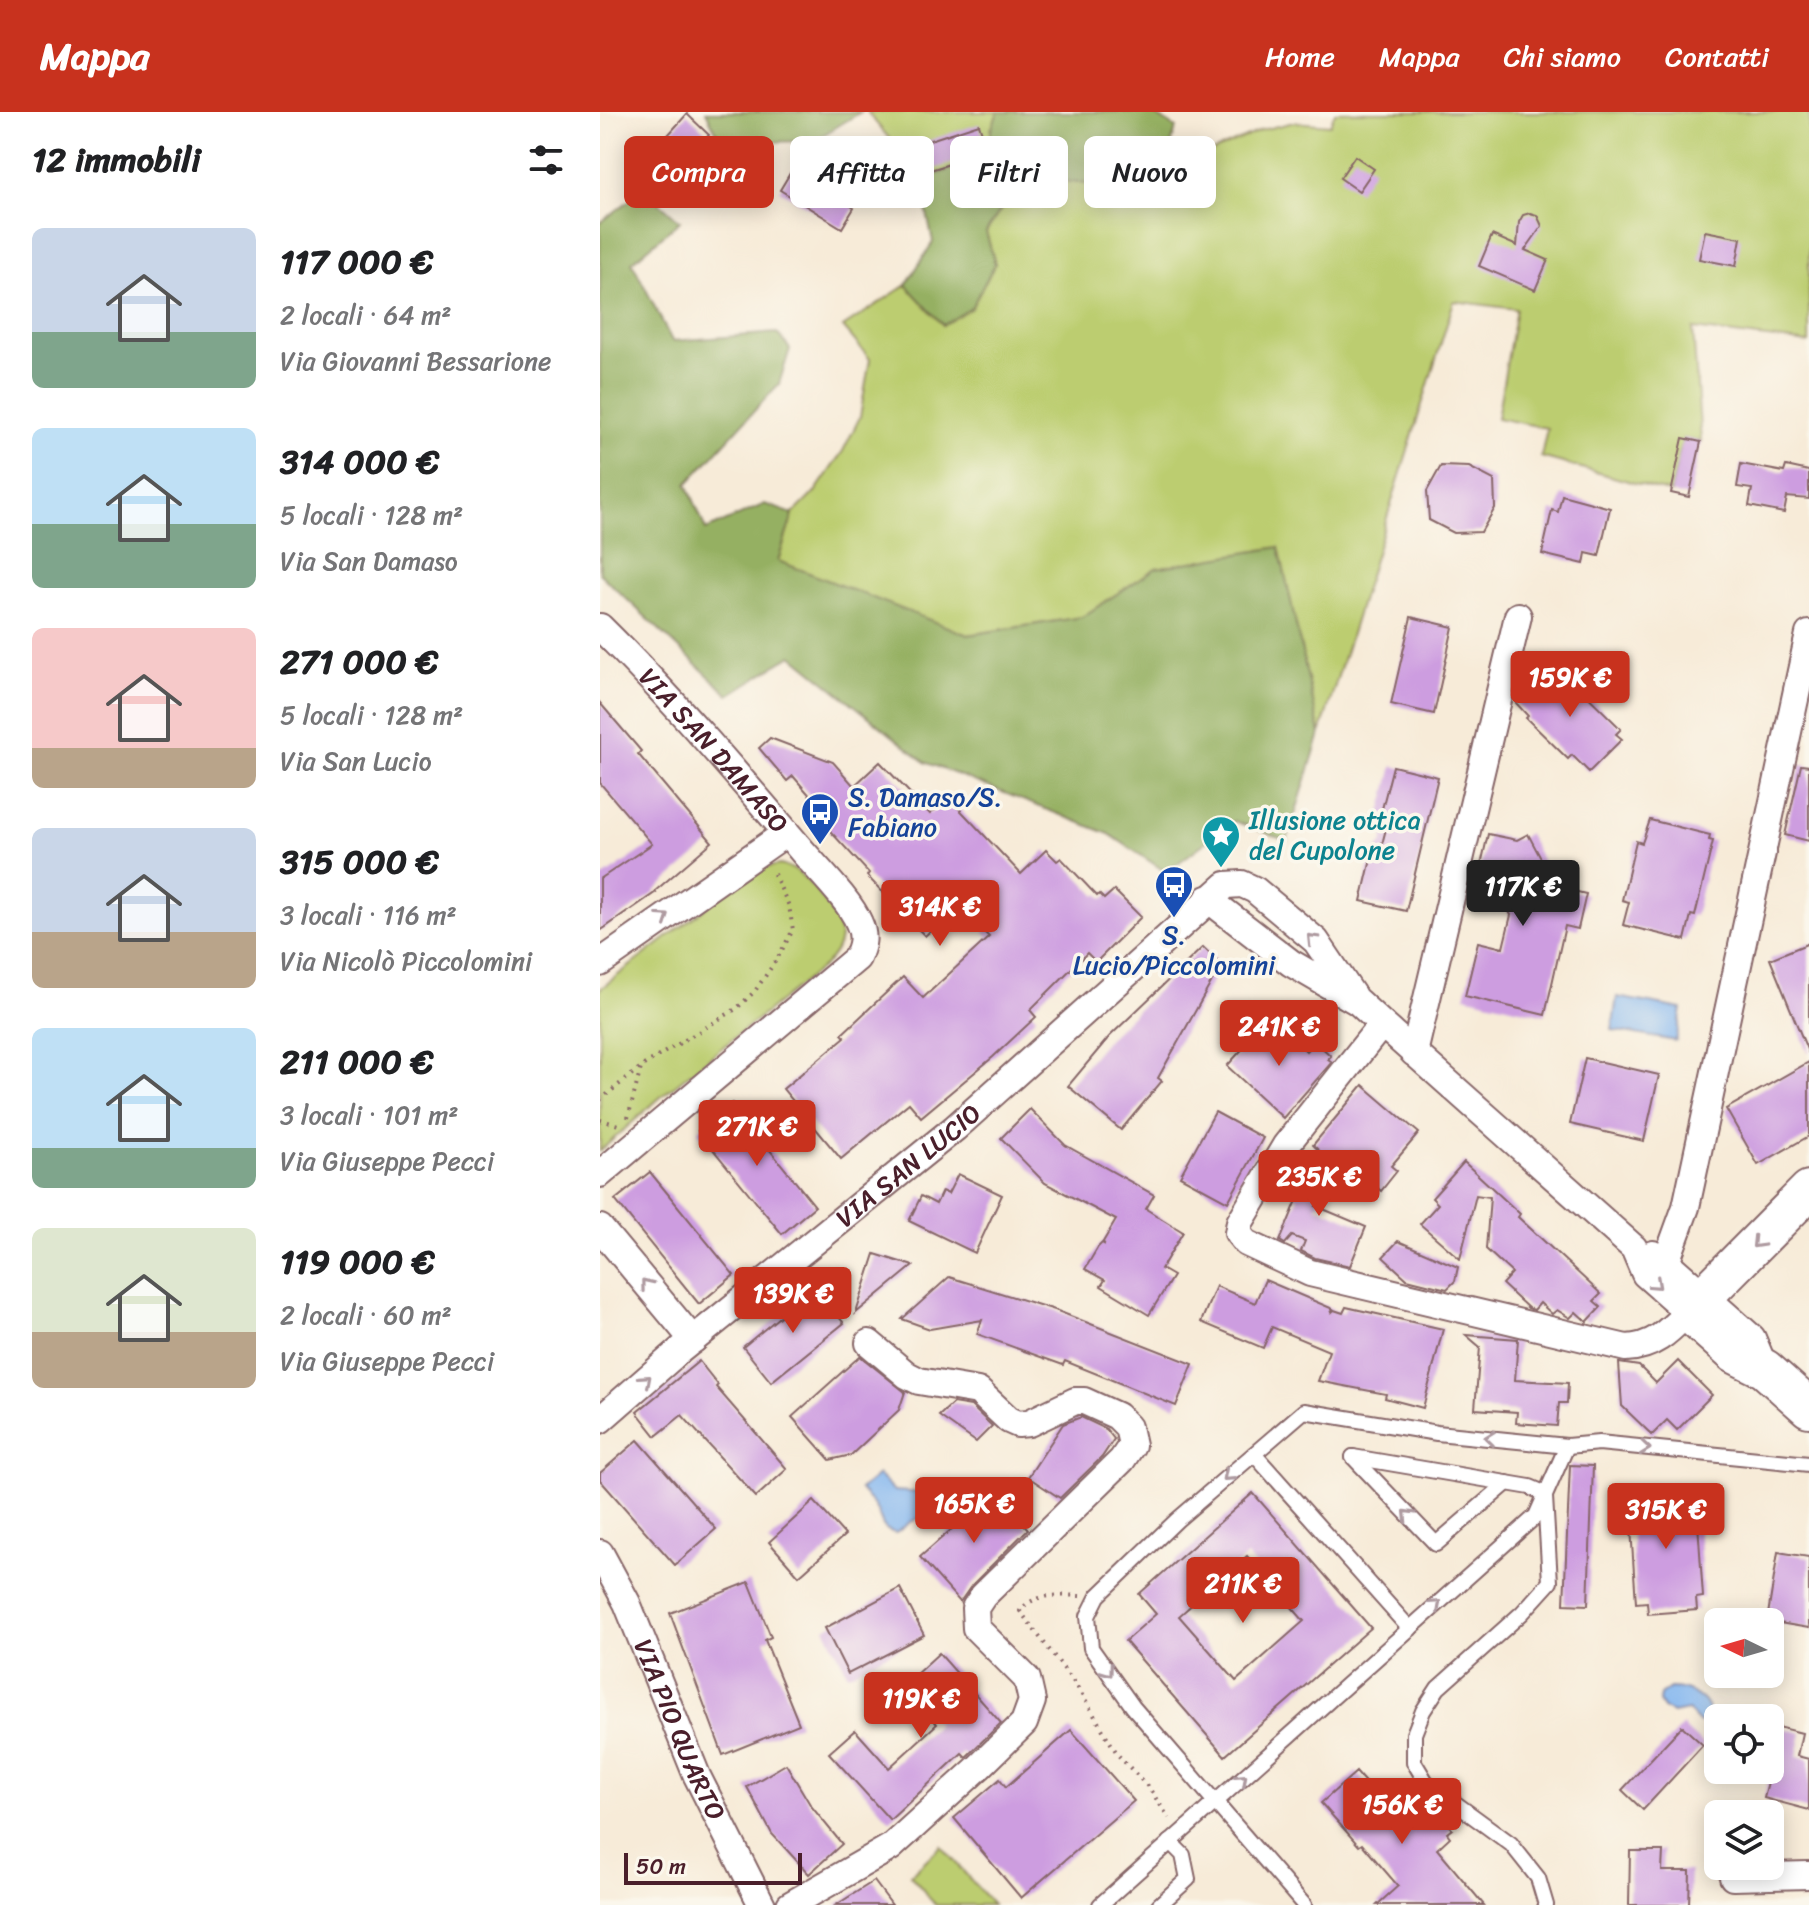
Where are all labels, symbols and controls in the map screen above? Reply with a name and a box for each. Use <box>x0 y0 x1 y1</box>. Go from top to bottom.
text: Mappa <box>40 23 149 90</box>
text: Home <box>1265 32 1335 81</box>
text: Mappa <box>1379 32 1460 81</box>
text: Chi siamo <box>1504 32 1621 81</box>
text: Contatti <box>1665 32 1769 81</box>
text: 12 immobili <box>32 130 201 190</box>
chip: Compra <box>624 136 774 208</box>
chip: Affitta <box>790 136 934 208</box>
chip: Filtri <box>950 136 1068 208</box>
chip: Nuovo <box>1084 136 1216 208</box>
icon: filters <box>524 138 568 182</box>
text: 117 000 € <box>280 232 433 292</box>
icon: home <box>96 260 192 356</box>
text: 2 locali · 64 m² <box>280 292 451 338</box>
text: Via Giovanni Bessarione <box>280 338 551 384</box>
text: 314 000 € <box>280 432 439 492</box>
icon: home <box>96 460 192 556</box>
text: 5 locali · 128 m² <box>280 492 463 538</box>
text: Via San Damaso <box>280 538 458 584</box>
text: 271 000 € <box>280 632 438 692</box>
pin: 159K € <box>1505 651 1635 719</box>
text: 159K € <box>1529 654 1611 700</box>
street label: VIA SAN DAMASO <box>627 656 801 844</box>
icon: home <box>96 660 192 756</box>
text: 5 locali · 128 m² <box>280 692 463 738</box>
text: Via San Lucio <box>280 738 432 784</box>
place label: S. Damaso/S. Fabiano <box>848 774 1002 850</box>
bus stop icon: S. Damaso/S. Fabiano <box>799 791 841 846</box>
place label: Illusione ottica del Cupolone <box>1248 797 1421 873</box>
place icon: Illusione ottica del Cupolone <box>1200 814 1242 869</box>
text: 315 000 € <box>280 832 439 892</box>
icon: home <box>96 860 192 956</box>
pin: 117K € <box>1458 860 1588 928</box>
text: 117K € <box>1485 863 1562 909</box>
bus stop icon: S. Lucio/Piccolomini <box>1153 864 1195 919</box>
pin: 314K € <box>875 880 1005 948</box>
text: 314K € <box>899 883 981 929</box>
text: 3 locali · 116 m² <box>280 892 457 938</box>
place label: S. Lucio/Piccolomini <box>1073 912 1276 988</box>
one-way arrow <box>655 913 669 928</box>
one-way arrow <box>1306 934 1321 948</box>
text: Via Nicolò Piccolomini <box>280 938 532 984</box>
pin: 241K € <box>1214 1000 1344 1068</box>
text: 241K € <box>1238 1003 1320 1049</box>
text: 211 000 € <box>280 1032 434 1092</box>
icon: home <box>96 1060 192 1156</box>
street label: VIA SAN LUCIO <box>825 1091 992 1239</box>
text: 3 locali · 101 m² <box>280 1092 458 1138</box>
pin: 271K € <box>692 1100 822 1168</box>
text: 271K € <box>717 1103 797 1149</box>
text: Via Giuseppe Pecci <box>280 1138 494 1184</box>
pin: 235K € <box>1254 1150 1384 1218</box>
text: 235K € <box>1277 1153 1362 1199</box>
text: 119 000 € <box>280 1232 435 1292</box>
one-way arrow <box>1752 1234 1767 1248</box>
icon: home <box>96 1260 192 1356</box>
pin: 139K € <box>728 1267 858 1335</box>
text: 139K € <box>752 1270 834 1316</box>
one-way arrow <box>1647 1274 1662 1289</box>
one-way arrow <box>642 1278 656 1293</box>
text: 2 locali · 60 m² <box>280 1292 452 1338</box>
text: Via Giuseppe Pecci <box>280 1338 494 1384</box>
one-way arrow <box>637 1375 652 1390</box>
one-way arrow <box>1483 1430 1496 1447</box>
one-way arrow <box>1639 1439 1652 1456</box>
one-way arrow <box>1223 1466 1237 1481</box>
pin: 165K € <box>909 1477 1039 1545</box>
text: 165K € <box>933 1480 1015 1526</box>
pin: 315K € <box>1601 1483 1731 1551</box>
text: 315K € <box>1625 1486 1707 1532</box>
one-way arrow <box>1403 1510 1417 1524</box>
pin: 211K € <box>1178 1557 1308 1625</box>
text: 211K € <box>1204 1560 1282 1606</box>
one-way arrow <box>1426 1601 1441 1615</box>
north arrow <box>1704 1608 1784 1688</box>
map controls <box>1704 1608 1784 1880</box>
street label: VIA PIO QUARTO <box>621 1632 739 1829</box>
one-way arrow <box>1098 1663 1112 1677</box>
pin: 119K € <box>856 1672 986 1740</box>
text: 119K € <box>882 1675 960 1721</box>
button: locate <box>1704 1704 1784 1784</box>
one-way arrow <box>1233 1773 1247 1788</box>
pin: 156K € <box>1337 1778 1467 1846</box>
text: 156K € <box>1361 1781 1443 1827</box>
button: layers <box>1704 1800 1784 1880</box>
text: 50 m <box>636 1847 686 1886</box>
scale bar <box>624 1849 802 1885</box>

